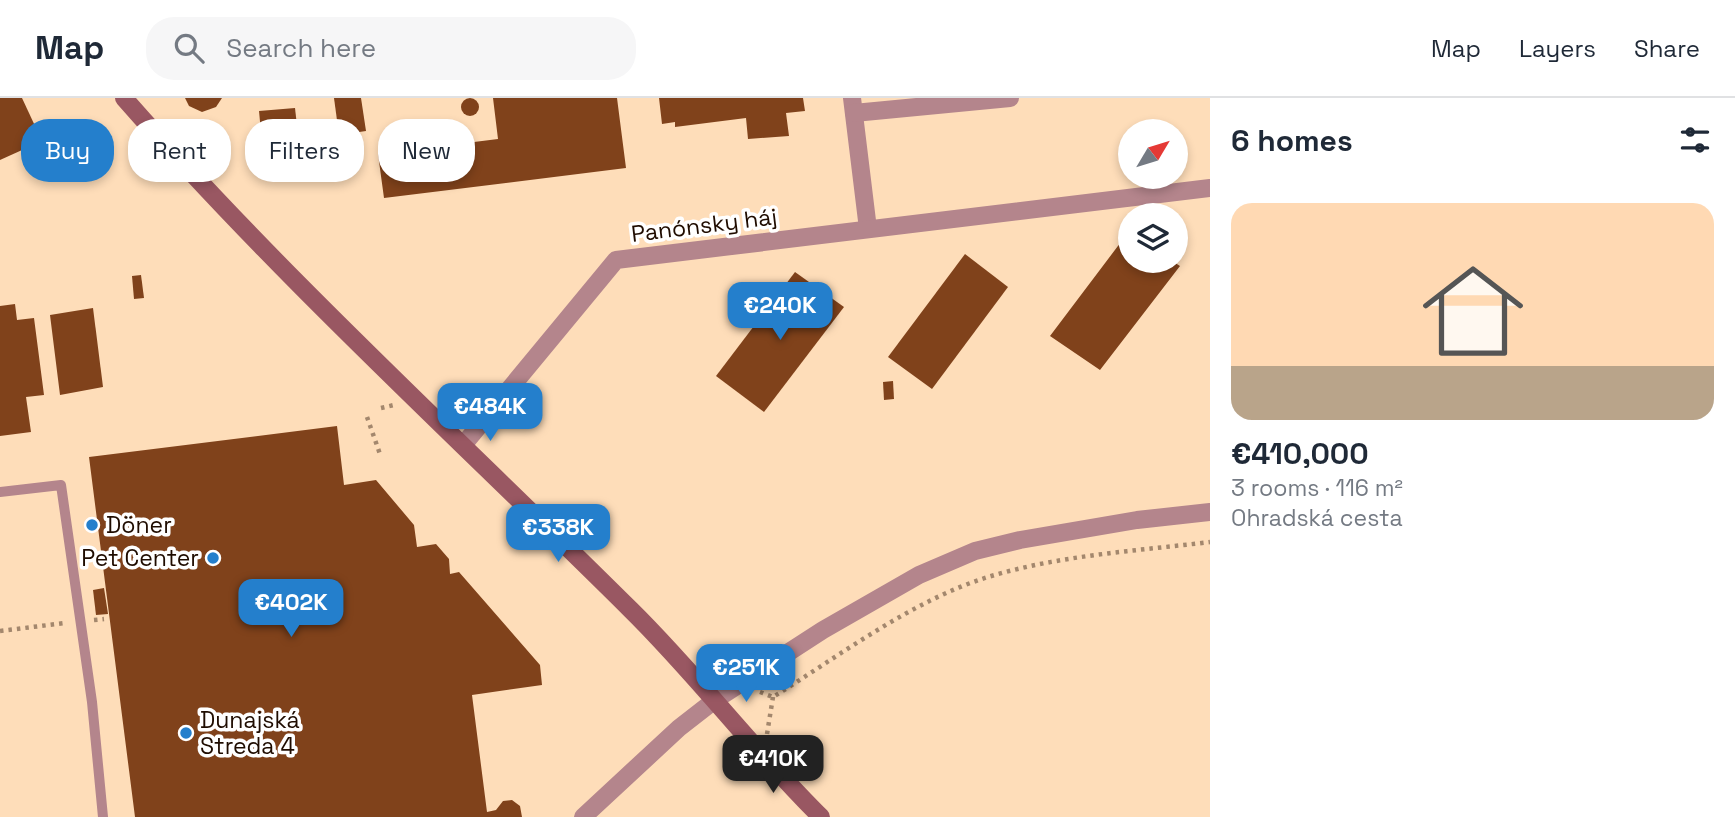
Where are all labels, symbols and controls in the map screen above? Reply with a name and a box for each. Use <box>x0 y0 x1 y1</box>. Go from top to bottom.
search box <box>146 17 636 80</box>
text: Map <box>35 27 104 69</box>
icon: search <box>170 29 208 67</box>
text: Search here <box>226 31 376 65</box>
text: Map <box>1431 33 1481 64</box>
text: Layers <box>1519 33 1596 64</box>
text: Share <box>1634 33 1700 64</box>
chip: Buy <box>21 119 114 182</box>
chip: Rent <box>128 119 231 182</box>
chip: Filters <box>245 119 364 182</box>
chip: New <box>378 119 475 182</box>
north arrow <box>1118 119 1188 189</box>
map controls <box>1118 119 1188 273</box>
text: 6 homes <box>1231 121 1353 160</box>
icon: filters <box>1676 121 1714 159</box>
street label: Panónsky háj <box>629 201 779 249</box>
button: layers <box>1118 203 1188 273</box>
icon: home <box>1410 248 1536 374</box>
pin: €240K <box>731 282 829 342</box>
text: €240K <box>744 290 816 320</box>
pin: €484K <box>441 384 539 443</box>
text: €484K <box>453 391 527 421</box>
text: €410,000 <box>1231 434 1369 473</box>
text: 3 rooms · 116 m² <box>1231 473 1403 503</box>
text: Ohradská cesta <box>1231 503 1403 533</box>
pin: €338K <box>509 504 607 564</box>
place label: Döner <box>106 510 172 540</box>
text: €338K <box>522 512 594 542</box>
marker: Döner <box>84 517 100 533</box>
place label: Pet Center <box>81 543 199 573</box>
marker: Pet Center <box>205 550 221 566</box>
pin: €402K <box>242 580 340 639</box>
text: €402K <box>254 587 328 617</box>
pin: €251K <box>697 644 795 704</box>
text: €251K <box>712 652 780 682</box>
place label: Dunajská Streda 4 <box>200 705 300 761</box>
marker: Dunajská Streda 4 <box>178 725 194 741</box>
pin: €410K <box>724 736 822 795</box>
text: €410K <box>738 743 808 773</box>

